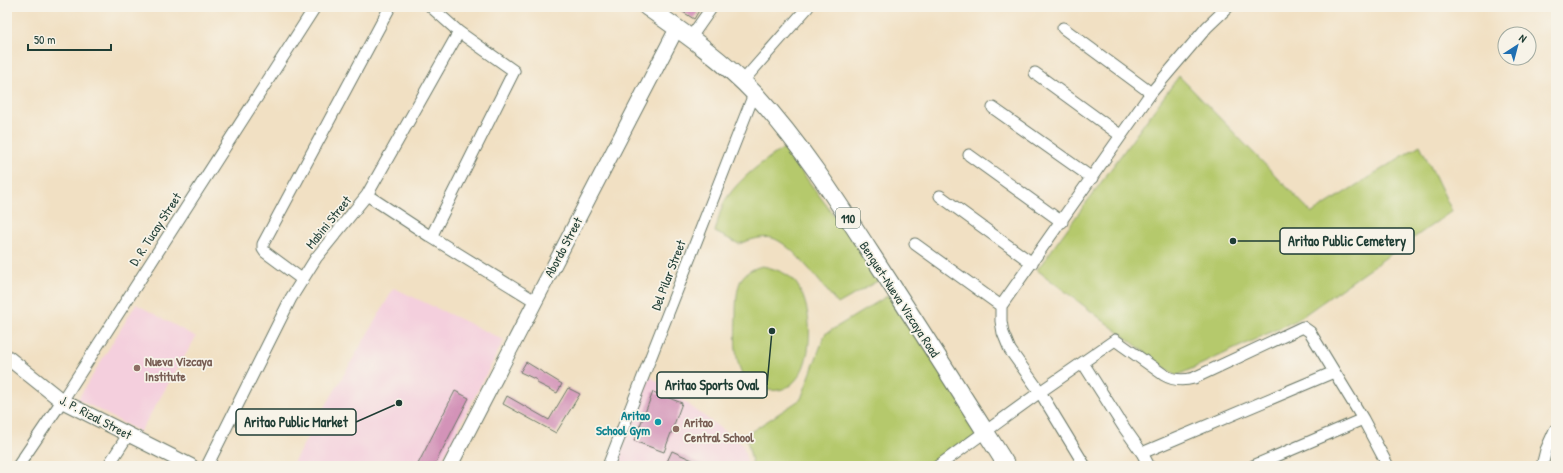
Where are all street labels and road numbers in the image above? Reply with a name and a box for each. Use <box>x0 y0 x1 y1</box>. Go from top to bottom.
street label: D. R. Tucay Street <box>125 189 186 269</box>
street label: Mabini Street <box>301 191 355 252</box>
road number: 110 <box>836 208 860 228</box>
street label: Abordo Street <box>540 213 587 280</box>
street label: Del Pilar Street <box>646 237 690 313</box>
street label: Benguet-Nueva Vizcaya Road <box>856 238 944 360</box>
street label: J. P. Rizal Street <box>57 391 135 444</box>

